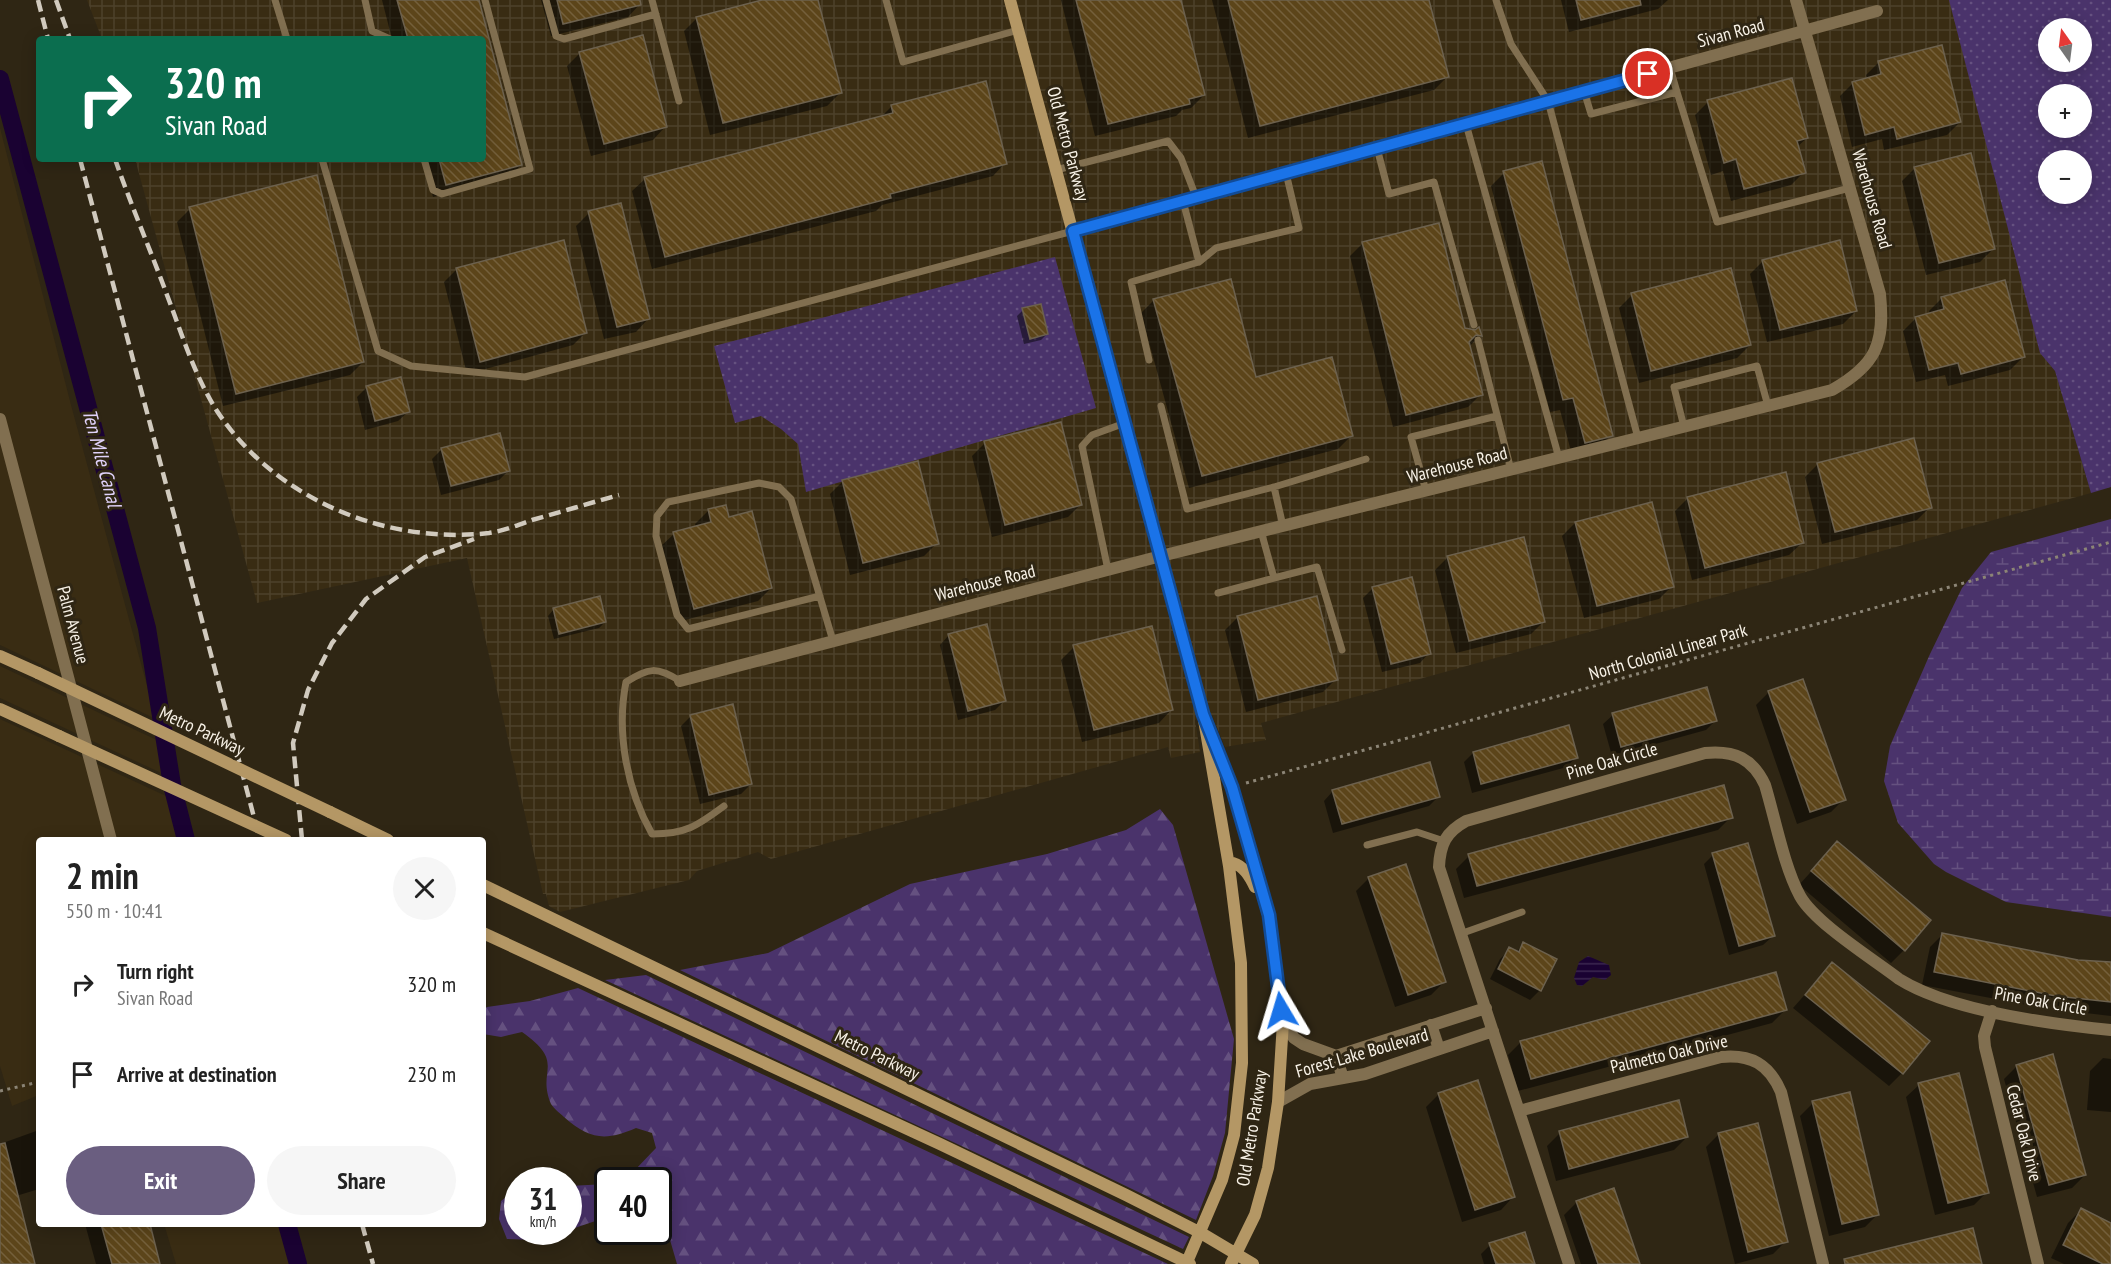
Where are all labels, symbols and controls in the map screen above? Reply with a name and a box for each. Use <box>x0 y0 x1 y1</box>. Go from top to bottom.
street label: Sivan Road <box>1695 13 1767 52</box>
north arrow <box>2038 18 2092 72</box>
map controls <box>2038 18 2092 204</box>
pin <box>1622 48 1673 99</box>
text: 320 m <box>165 55 262 110</box>
icon: arrive <box>1631 57 1664 90</box>
icon: right <box>66 60 144 138</box>
street label: Old Metro Parkway <box>1042 84 1095 204</box>
button: + <box>2038 84 2092 138</box>
text: Sivan Road <box>165 108 267 142</box>
street label: Warehouse Road <box>1847 146 1898 251</box>
button: − <box>2038 150 2092 204</box>
water label: Ten Mile Canal <box>76 406 128 512</box>
street label: Warehouse Road <box>1404 441 1509 488</box>
street label: Warehouse Road <box>932 559 1037 606</box>
street label: Palm Avenue <box>52 583 95 666</box>
street label: North Colonial Linear Park <box>1586 618 1750 685</box>
street label: Metro Parkway <box>156 701 249 760</box>
street label: Pine Oak Circle <box>1564 737 1660 784</box>
text: 2 min <box>66 852 139 899</box>
button: close <box>393 857 456 920</box>
text: 550 m · 10:41 <box>66 898 163 924</box>
text: Turn right <box>117 957 194 985</box>
icon: right <box>66 968 99 1001</box>
text: 320 m <box>407 970 456 998</box>
position arrow <box>1249 978 1313 1042</box>
street label: Pine Oak Circle <box>1993 981 2089 1020</box>
text: Sivan Road <box>117 985 193 1011</box>
street label: Forest Lake Boulevard <box>1293 1023 1431 1082</box>
street label: Metro Parkway <box>831 1024 924 1085</box>
street label: Palmetto Oak Drive <box>1608 1029 1730 1078</box>
icon: arrive <box>66 1058 99 1091</box>
text: Arrive at destination <box>117 1060 277 1088</box>
text: 230 m <box>407 1060 456 1088</box>
street label: Old Metro Parkway <box>1231 1068 1272 1188</box>
street label: Cedar Oak Drive <box>2001 1082 2048 1184</box>
button: Exit <box>66 1146 255 1215</box>
button: Share <box>267 1146 456 1215</box>
speed limit sign: 40 <box>594 1167 672 1245</box>
text: 31 <box>529 1179 557 1218</box>
text: km/h <box>530 1212 556 1231</box>

